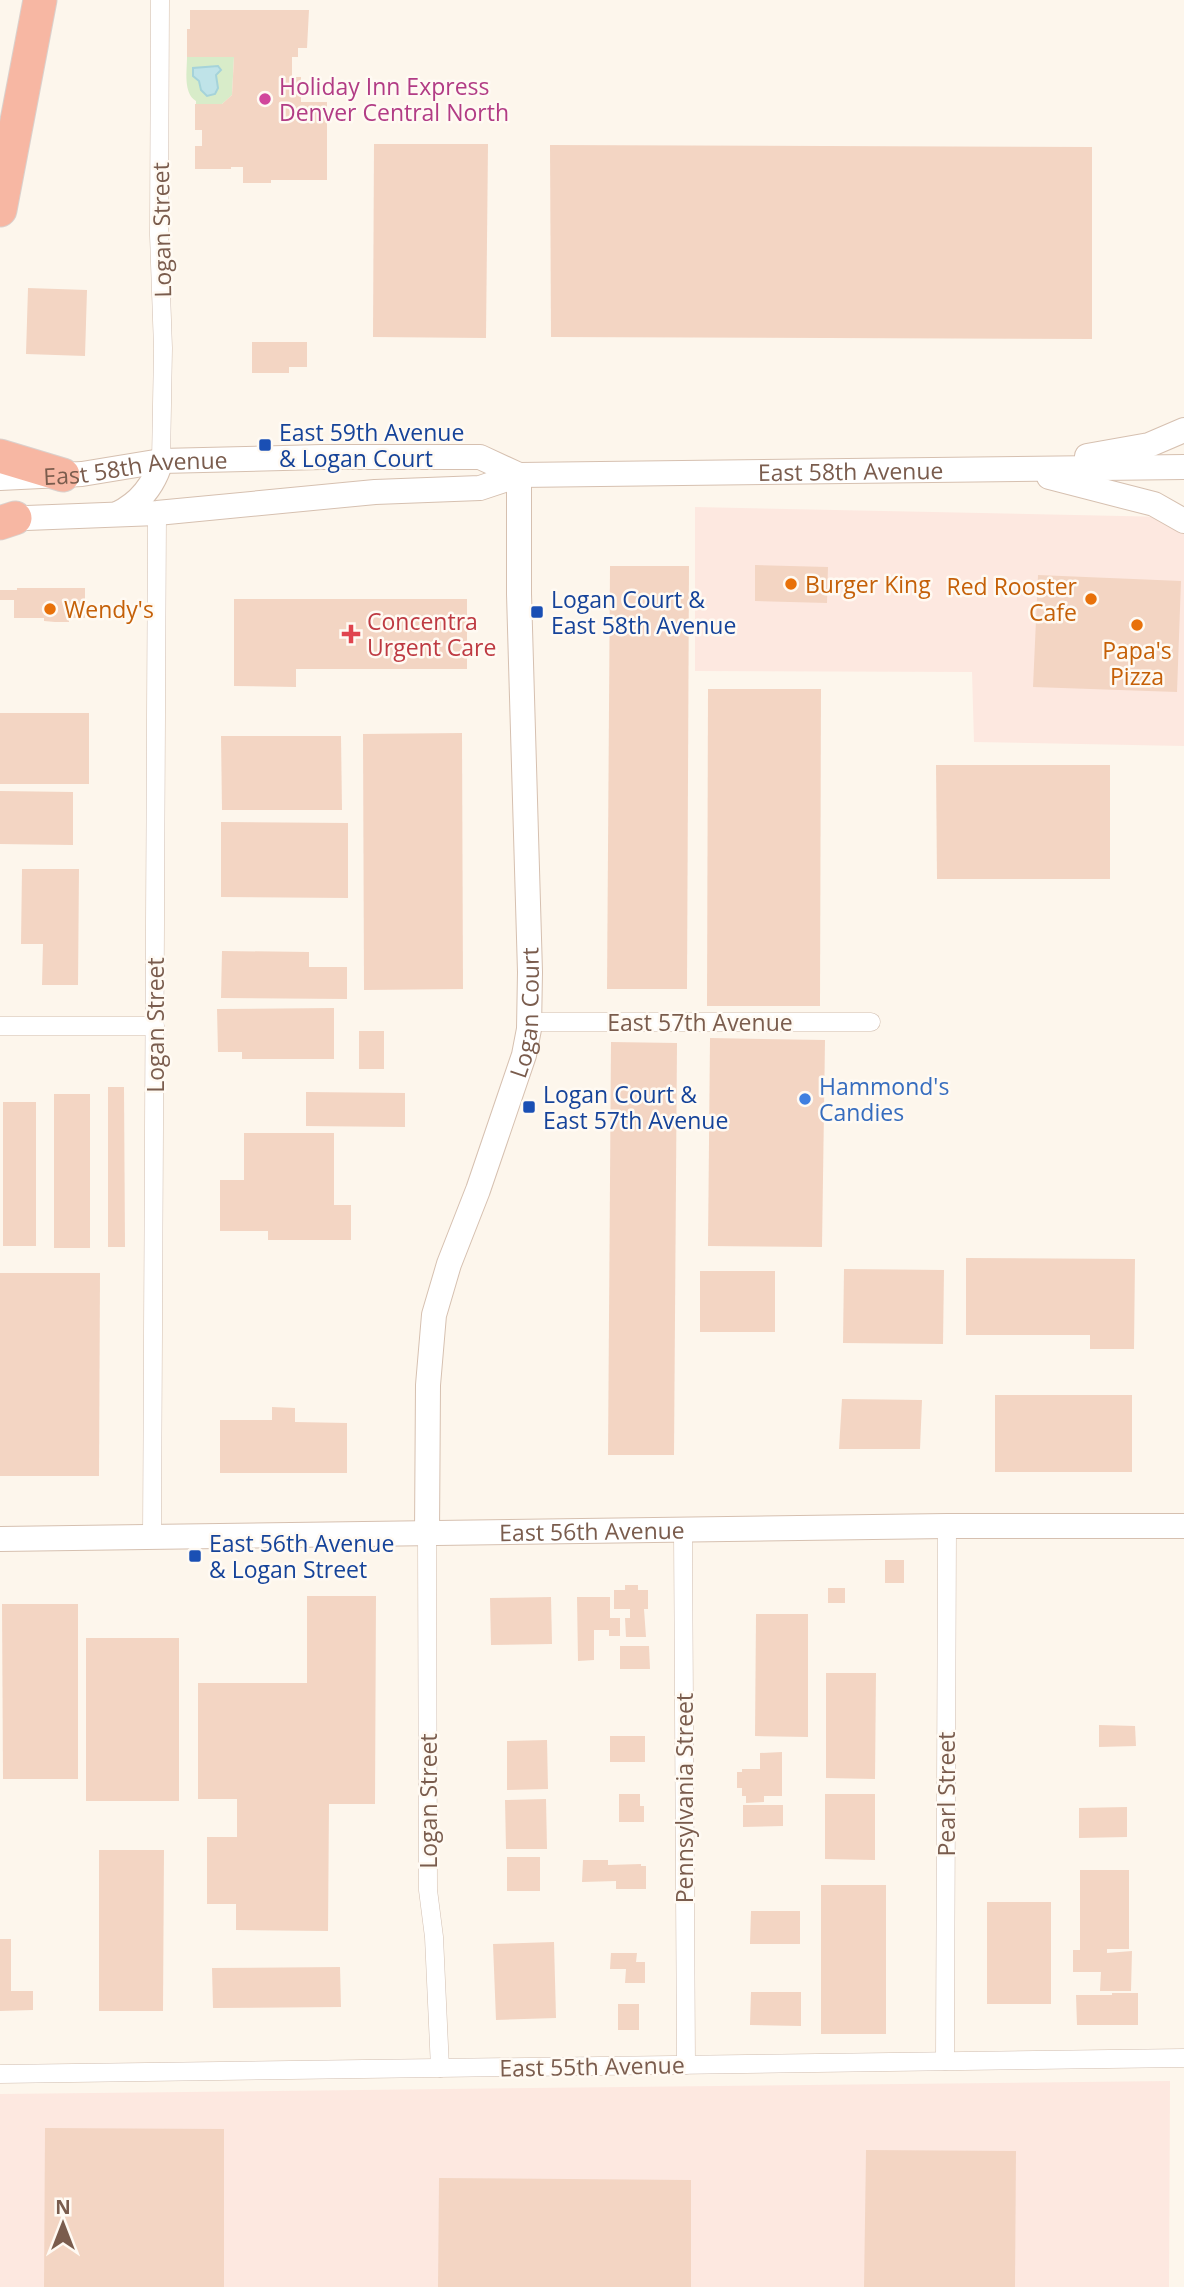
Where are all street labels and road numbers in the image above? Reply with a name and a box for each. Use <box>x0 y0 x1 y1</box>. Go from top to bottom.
street label: Logan Street <box>144 162 178 298</box>
street label: East 58th Avenue <box>42 443 228 492</box>
street label: East 58th Avenue <box>758 454 944 488</box>
street label: Logan Court <box>501 947 546 1082</box>
street label: Logan Street <box>139 957 171 1093</box>
street label: East 57th Avenue <box>607 1006 793 1038</box>
street label: East 56th Avenue <box>499 1514 685 1548</box>
street label: Pennsylvania Street <box>668 1693 700 1903</box>
street label: Pearl Street <box>930 1732 962 1856</box>
street label: Logan Street <box>412 1733 444 1869</box>
street label: East 55th Avenue <box>499 2048 685 2084</box>

